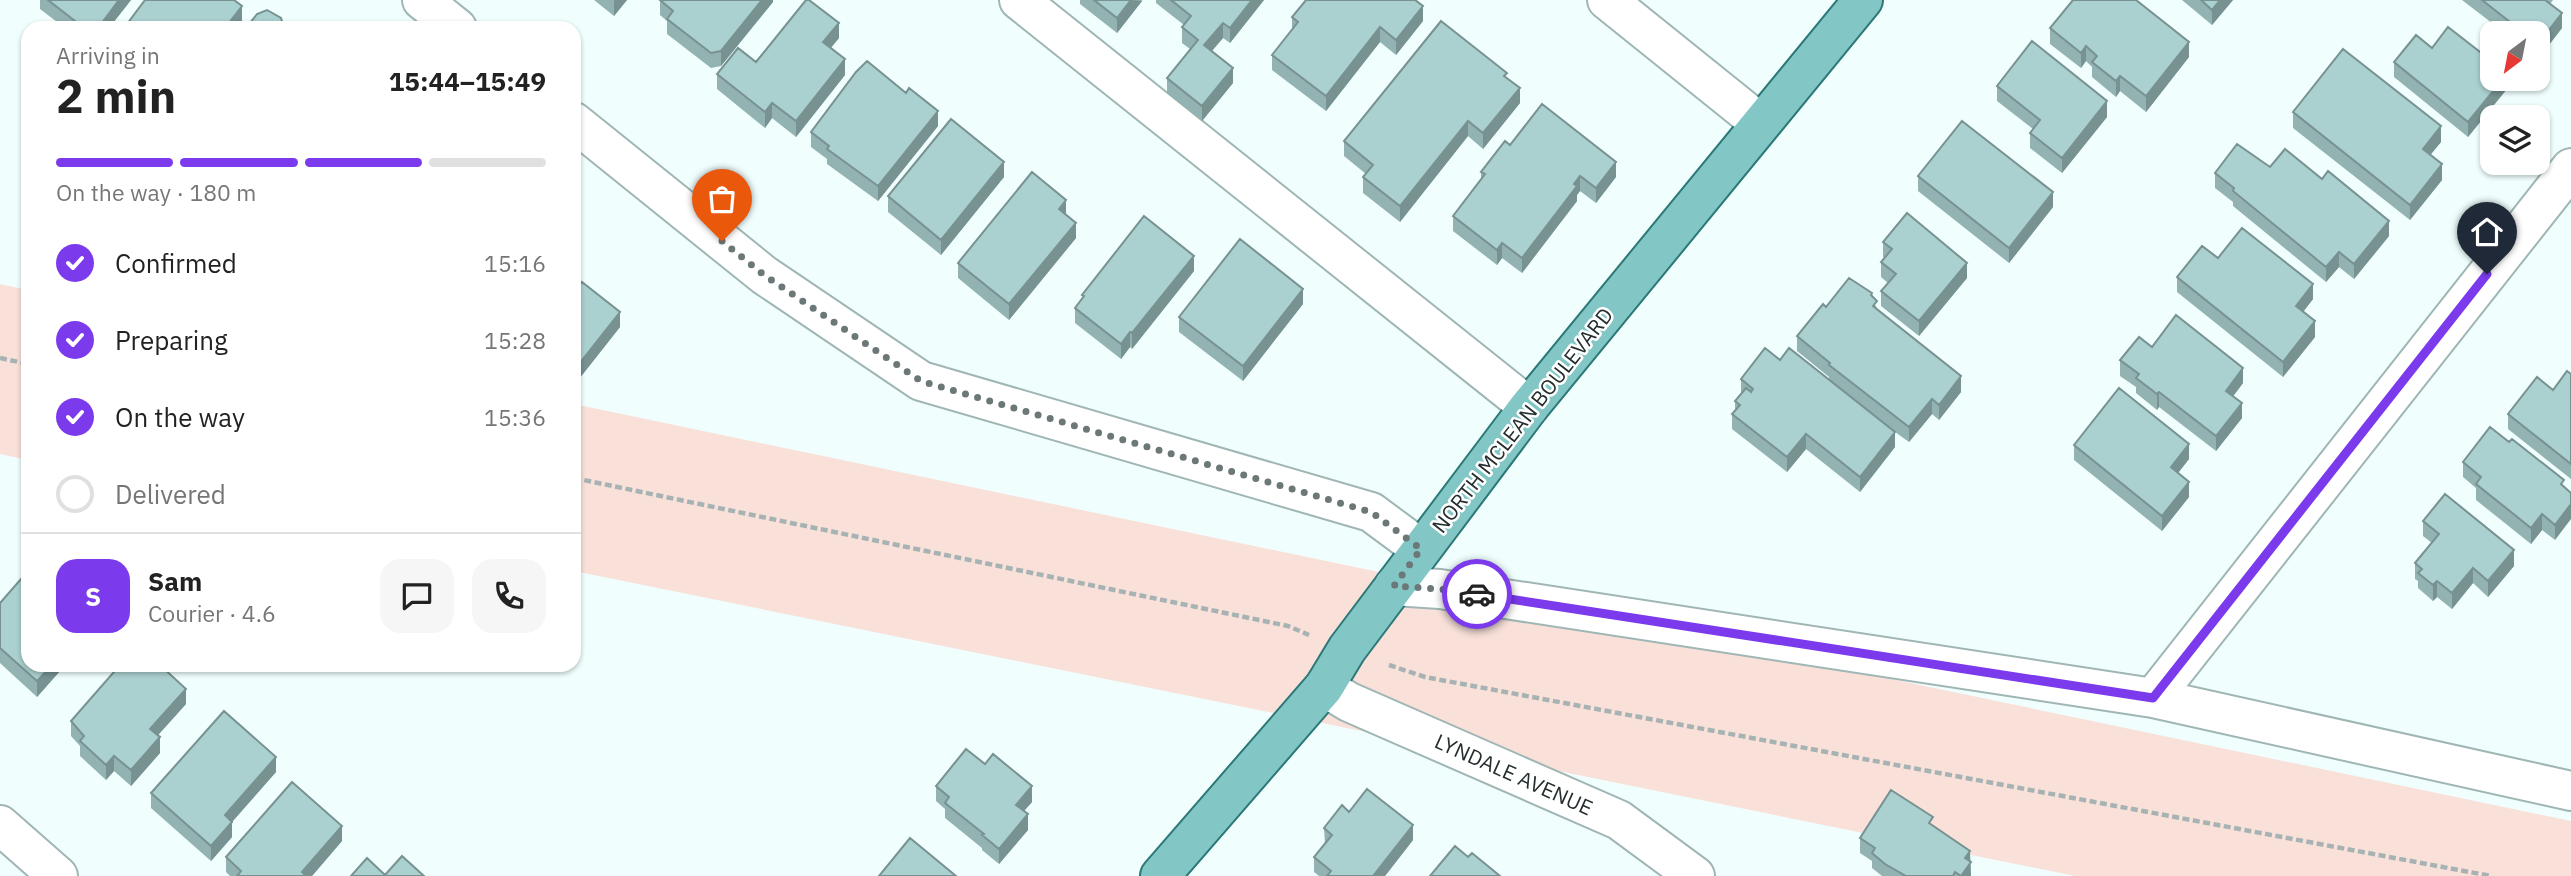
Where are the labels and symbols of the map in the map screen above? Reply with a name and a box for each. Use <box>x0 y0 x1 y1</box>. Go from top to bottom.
north arrow <box>2480 21 2550 91</box>
pin <box>692 169 752 241</box>
pin <box>2457 202 2517 274</box>
street label: NORTH MCLEAN BOULEVARD <box>1425 301 1619 539</box>
courier <box>1442 559 1512 629</box>
street label: LYNDALE AVENUE <box>1431 727 1597 821</box>

